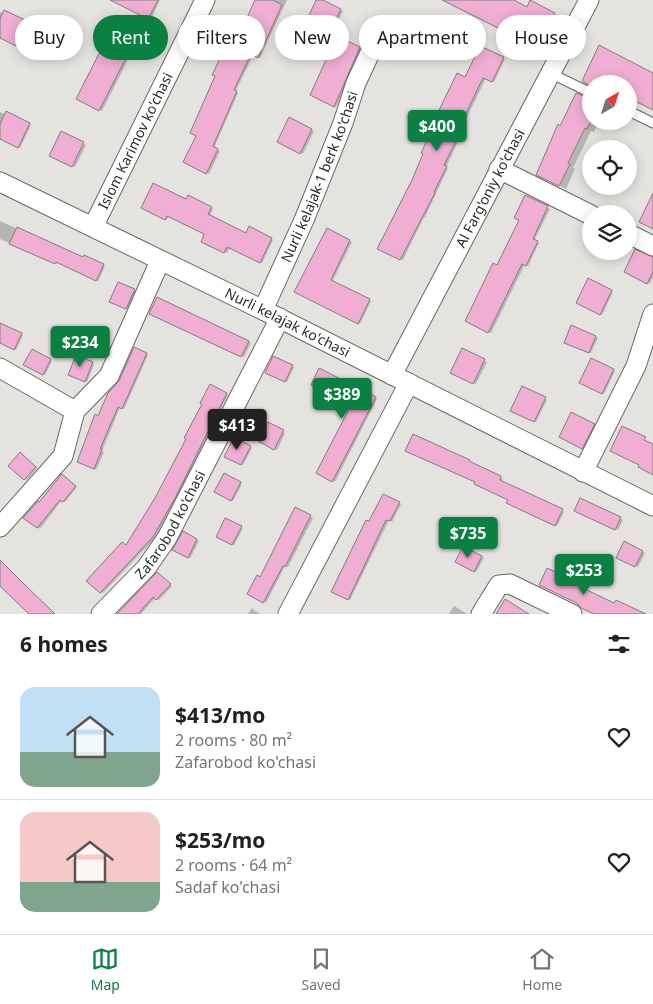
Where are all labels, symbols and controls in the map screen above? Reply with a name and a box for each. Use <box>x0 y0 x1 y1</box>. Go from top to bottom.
chip: Buy <box>15 15 83 60</box>
chip: Rent <box>93 15 168 60</box>
chip: Filters <box>178 15 265 60</box>
chip: New <box>275 15 349 60</box>
chip: Apartment <box>359 15 486 60</box>
chip: House <box>496 15 586 60</box>
street label: Islom Karimov ko'chasi <box>93 69 177 212</box>
north arrow <box>582 75 638 130</box>
map controls <box>582 75 637 260</box>
street label: Nurli kelajak-1 berk ko'chasi <box>276 88 362 265</box>
pin: $400 <box>407 110 467 152</box>
text: $400 <box>419 115 455 137</box>
street label: Al Farg'oniy ko'chasi <box>451 125 529 250</box>
button: locate <box>582 140 637 195</box>
button: layers <box>582 205 637 260</box>
street label: Nurli kelajak ko'chasi <box>222 283 353 361</box>
pin: $234 <box>50 326 110 368</box>
text: $234 <box>62 331 98 353</box>
pin: $389 <box>312 378 372 420</box>
text: $389 <box>324 383 360 405</box>
pin: $413 <box>207 408 267 451</box>
text: $413 <box>219 414 255 436</box>
street label: Zafarobod ko'chasi <box>130 467 209 583</box>
pin: $735 <box>438 516 498 559</box>
text: $735 <box>450 522 486 544</box>
pin: $253 <box>554 554 614 596</box>
text: $253 <box>566 559 602 581</box>
text: 6 homes <box>20 630 108 658</box>
icon: filters <box>605 630 633 658</box>
text: $413/mo <box>175 701 265 729</box>
icon: home <box>60 707 120 767</box>
icon: heart <box>605 723 633 751</box>
text: 2 rooms · 80 m² <box>175 729 292 751</box>
text: Zafarobod ko'chasi <box>175 751 316 773</box>
text: $253/mo <box>175 826 265 854</box>
icon: home <box>60 832 120 892</box>
icon: heart <box>605 848 633 876</box>
text: 2 rooms · 64 m² <box>175 854 292 876</box>
text: Sadaf ko'chasi <box>175 876 280 898</box>
tab: Map <box>91 945 120 994</box>
tab: Saved <box>302 945 341 994</box>
tab: Home <box>522 945 562 994</box>

